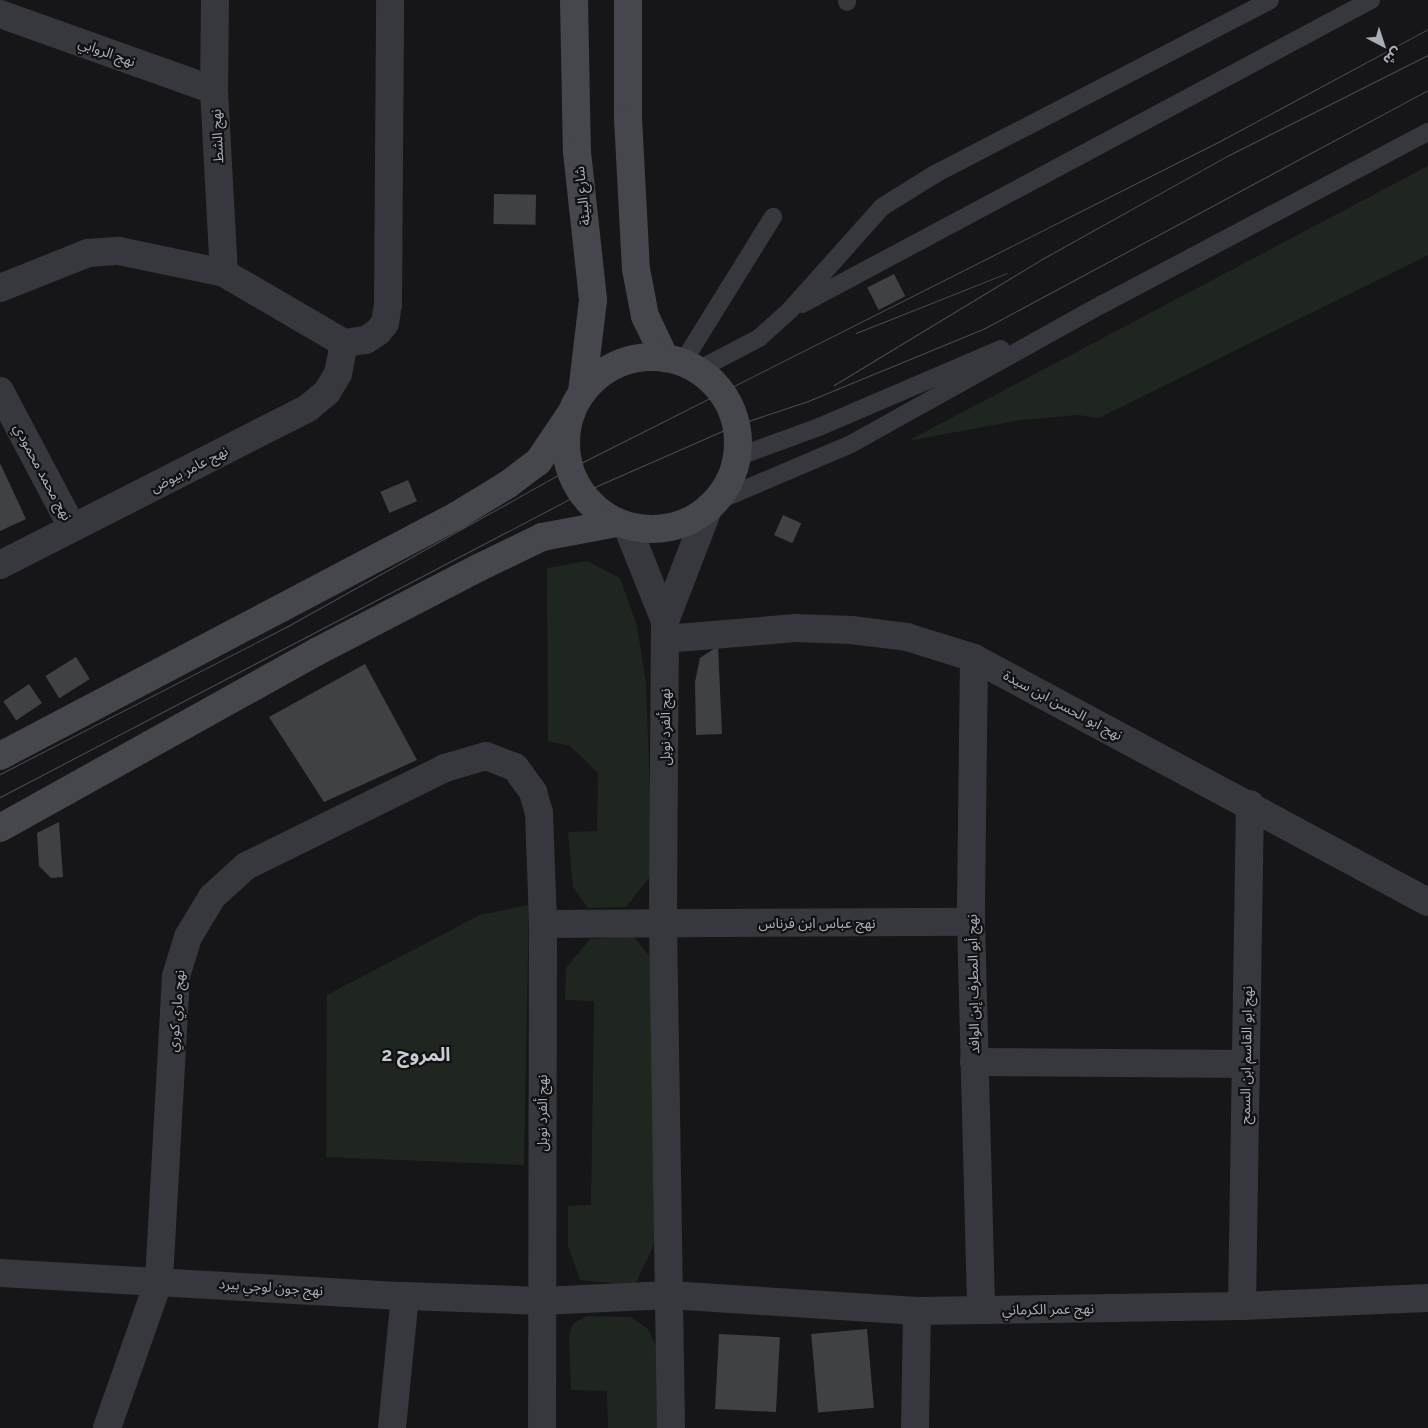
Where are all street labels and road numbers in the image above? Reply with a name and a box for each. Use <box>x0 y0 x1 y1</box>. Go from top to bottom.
street label: نهج الروابي <box>76 34 138 70</box>
street label: نهج الشط <box>207 109 227 163</box>
street label: شارع البيئة <box>571 166 593 226</box>
street label: نهج محمد محمودي <box>10 421 76 523</box>
street label: نهج عامر بيوض <box>147 442 231 496</box>
street label: نهج ابو الحسن ابن سيدة <box>1001 666 1125 744</box>
street label: نهج ألفرد نوبل <box>657 688 673 766</box>
street label: نهج أبو المطرف إبن الوافد <box>963 914 983 1054</box>
street label: نهج عباس ابن فرناس <box>759 915 875 931</box>
street label: نهج ماري كوري <box>164 969 188 1053</box>
street label: نهج ابو القاسم ابن السمح <box>1236 986 1256 1124</box>
street label: نهج ألفرد نوبل <box>534 1074 550 1152</box>
street label: نهج جون لوجي بيرد <box>218 1275 324 1299</box>
street label: نهج عمر الكرماني <box>1002 1300 1094 1318</box>

